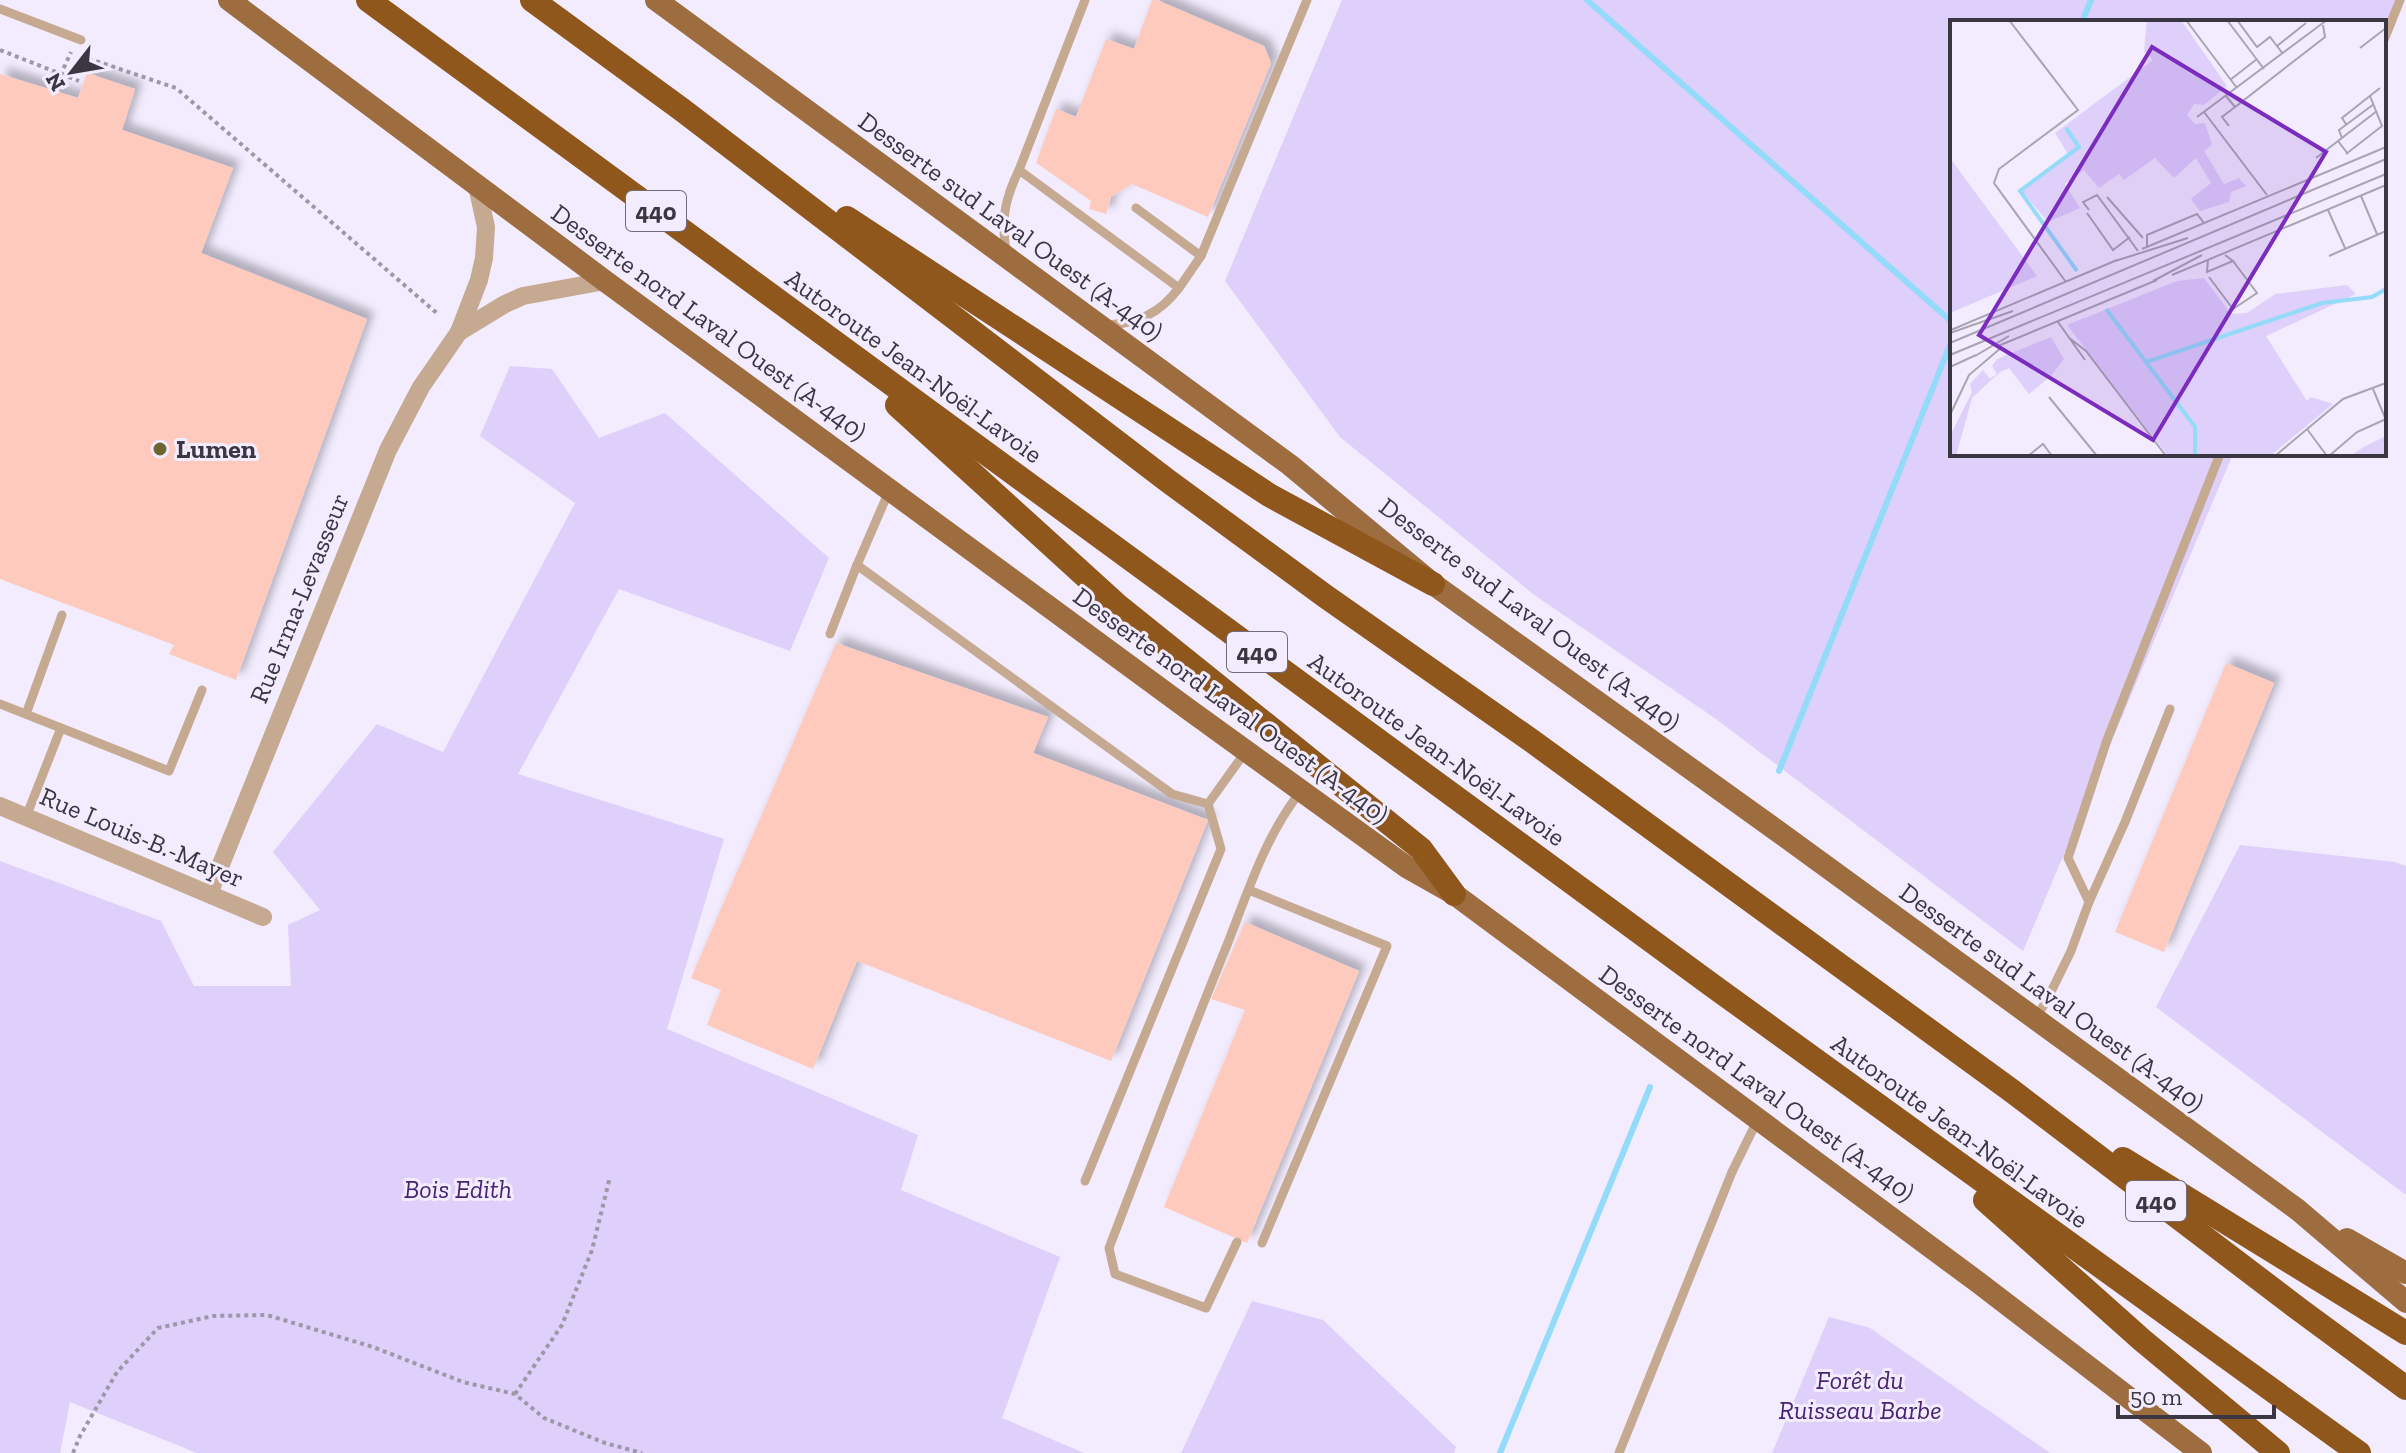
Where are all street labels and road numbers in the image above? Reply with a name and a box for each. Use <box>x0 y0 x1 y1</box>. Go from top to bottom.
street label: Desserte sud Laval Ouest (A-440) <box>852 105 1170 347</box>
road number: 440 <box>626 191 686 231</box>
street label: Desserte nord Laval Ouest (A-440) <box>545 197 873 447</box>
street label: Autoroute Jean-Noël-Lavoie <box>779 262 1049 470</box>
street label: Rue Irma-Levasseur <box>242 488 356 708</box>
street label: Desserte sud Laval Ouest (A-440) <box>1373 490 1687 738</box>
street label: Desserte nord Laval Ouest (A-440) <box>1067 580 1395 830</box>
road number: 440 <box>1227 632 1287 672</box>
street label: Autoroute Jean-Noël-Lavoie <box>1302 645 1572 853</box>
street label: Rue Louis-B.-Mayer <box>35 780 249 894</box>
street label: Desserte sud Laval Ouest (A-440) <box>1893 876 2211 1118</box>
street label: Desserte nord Laval Ouest (A-440) <box>1593 958 1921 1208</box>
street label: Autoroute Jean-Noël-Lavoie <box>1825 1027 2095 1235</box>
road number: 440 <box>2126 1181 2186 1221</box>

